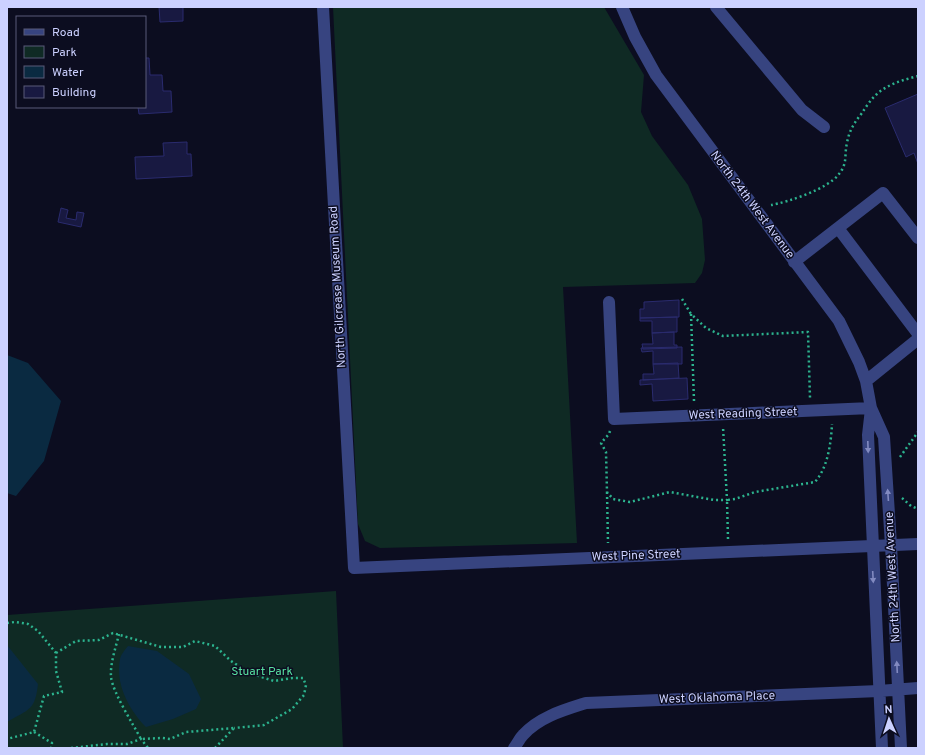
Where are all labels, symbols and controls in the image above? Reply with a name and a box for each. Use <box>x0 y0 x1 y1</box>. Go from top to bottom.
legend <box>16 16 146 108</box>
text: Road <box>52 25 80 41</box>
text: Park <box>52 45 77 61</box>
text: Water <box>52 65 84 81</box>
text: Building <box>52 85 96 101</box>
street label: North 24th West Avenue <box>706 148 798 262</box>
street label: North Gilcrease Museum Road <box>326 206 350 368</box>
street label: West Reading Street <box>688 404 798 424</box>
one-way arrow <box>865 441 872 453</box>
one-way arrow <box>884 489 891 501</box>
street label: North 24th West Avenue <box>882 511 904 643</box>
street label: West Pine Street <box>591 546 681 566</box>
one-way arrow <box>870 571 877 583</box>
one-way arrow <box>894 661 901 673</box>
park label: Stuart Park <box>231 664 293 680</box>
street label: West Oklahoma Place <box>659 688 775 708</box>
north arrow <box>869 699 909 739</box>
text: N <box>884 703 893 717</box>

